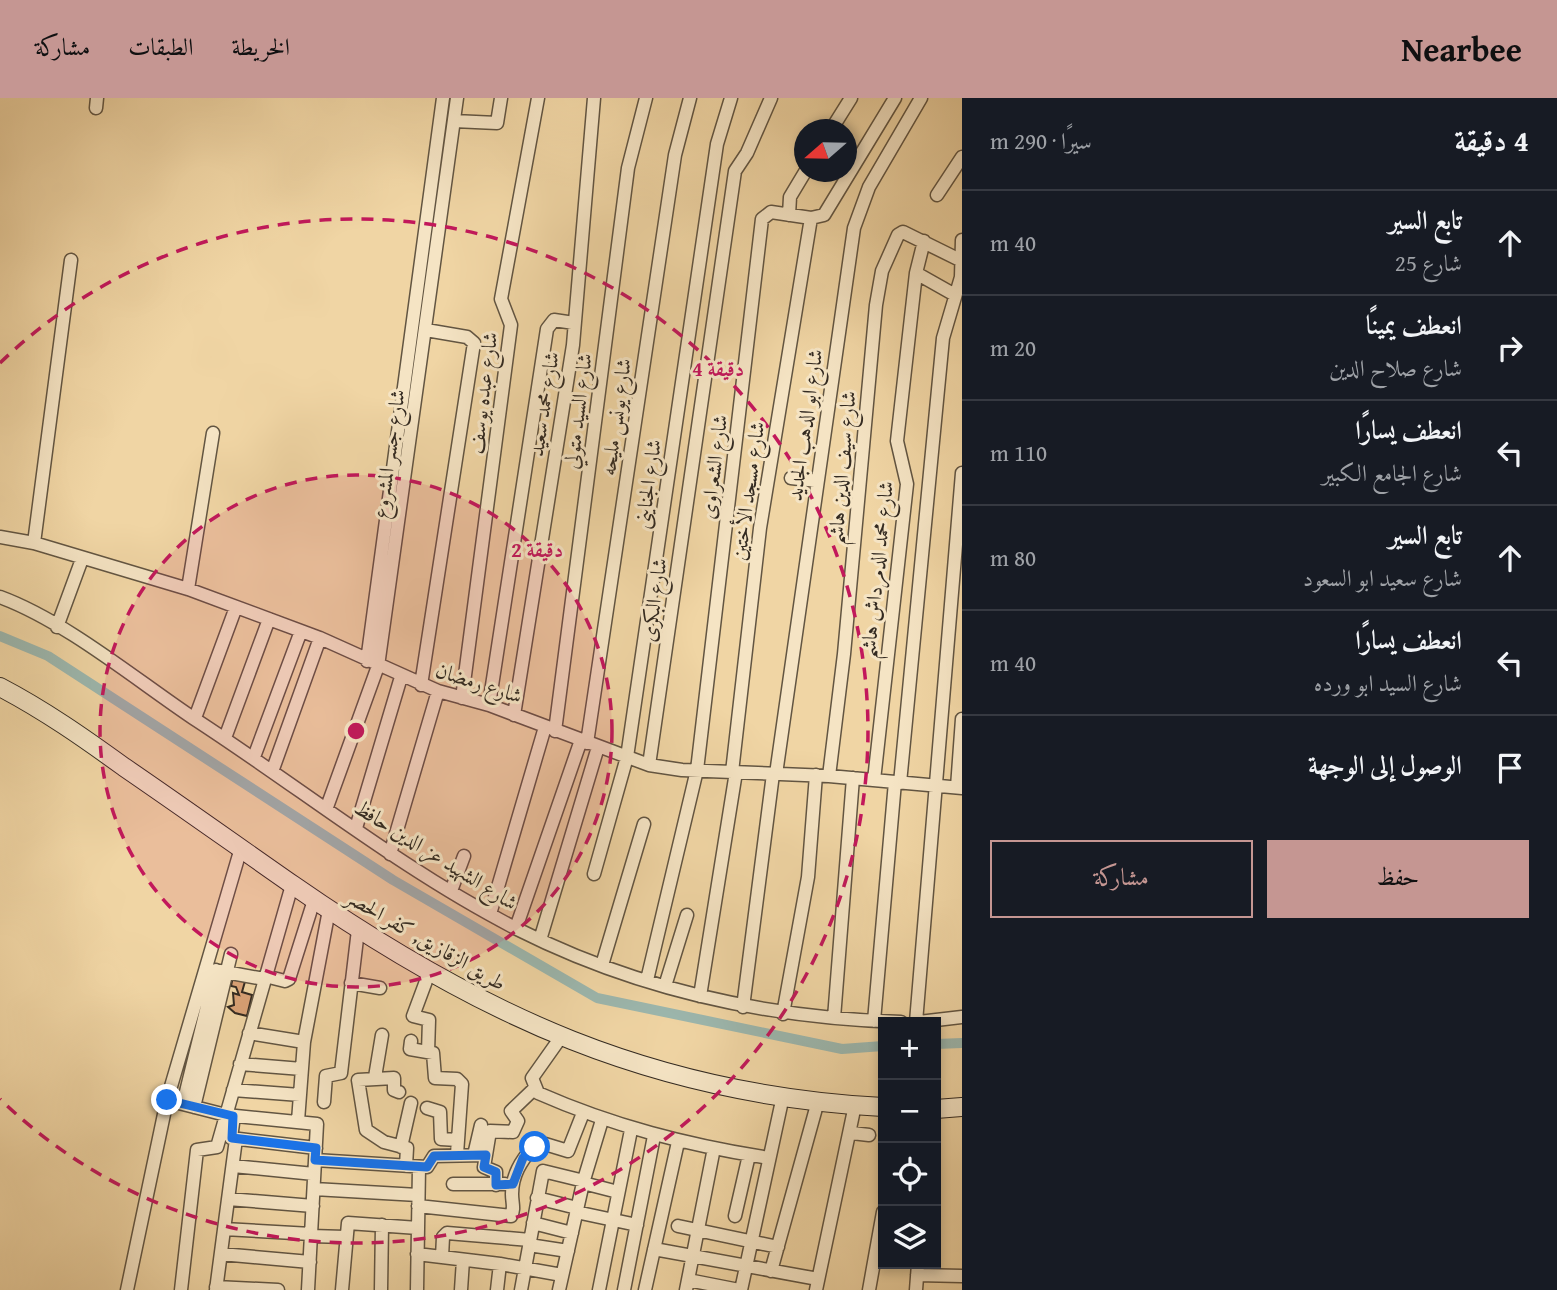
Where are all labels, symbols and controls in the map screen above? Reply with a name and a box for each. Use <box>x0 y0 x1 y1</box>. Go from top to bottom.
text: Nearbee <box>1401 25 1522 73</box>
text: مشاركة <box>35 29 90 64</box>
text: الطبقات <box>128 29 194 64</box>
text: الخريطة <box>232 29 290 64</box>
text: 4 دقيقة <box>1454 118 1529 162</box>
north arrow <box>794 119 857 182</box>
text: سيرًا · 290 m <box>990 124 1092 157</box>
text: تابع السير <box>1388 200 1462 239</box>
icon: ahead <box>1491 224 1529 262</box>
text: 40 m <box>990 226 1036 259</box>
text: شارع 25 <box>1395 246 1462 279</box>
text: انعطف يمينًا <box>1366 305 1462 344</box>
icon: right <box>1491 329 1529 367</box>
street label: شارع عبده يوسف <box>460 330 508 456</box>
text: 20 m <box>990 331 1036 364</box>
street label: شارع ابو الدهب الجديد <box>778 347 833 503</box>
street label: شارع محمد سعيد <box>520 349 570 459</box>
street label: شارع السيد متولي <box>555 351 603 471</box>
text: شارع صلاح الدين <box>1329 351 1462 384</box>
text: 4 دقيقة <box>692 353 744 384</box>
street label: شارع يونس مليحه <box>592 356 642 478</box>
street label: شارع جسر المشروع <box>364 387 416 521</box>
street label: شارع سيف الدين هاشم <box>819 390 870 547</box>
text: انعطف يسارًا <box>1355 410 1462 449</box>
street label: شارع الشعراوى <box>692 413 738 521</box>
street label: شارع مسجد الأختين <box>722 420 776 563</box>
icon: left <box>1491 434 1529 472</box>
text: 110 m <box>990 436 1047 469</box>
street label: شارع الجناينى <box>626 437 672 531</box>
text: شارع الجامع الكبير <box>1322 456 1462 489</box>
street label: شارع محمد الدمرداش هاشم <box>852 479 907 661</box>
text: تابع السير <box>1388 515 1462 554</box>
text: 2 دقيقة <box>511 534 563 565</box>
icon: ahead <box>1491 539 1529 577</box>
text: 80 m <box>990 541 1036 574</box>
street label: شارع البكرى <box>632 556 678 644</box>
text: شارع سعيد ابو السعود <box>1303 561 1462 594</box>
text: انعطف يسارًا <box>1355 620 1462 659</box>
icon: left <box>1491 644 1529 682</box>
text: 40 m <box>990 646 1036 679</box>
street label: شارع رمضان <box>431 654 527 714</box>
text: شارع السيد ابو ورده <box>1314 666 1462 699</box>
centre of rings <box>344 719 368 743</box>
text: الوصول إلى الوجهة <box>1308 745 1462 784</box>
icon: arrive <box>1491 749 1529 787</box>
street label: شارع الشهيد عز الدين حافظ <box>347 792 524 920</box>
button: مشاركة <box>990 840 1253 918</box>
button: حفظ <box>1267 840 1529 918</box>
street label: طريق الزقازيق, كفر الحصر <box>339 880 512 998</box>
map controls <box>878 1017 941 1269</box>
button: + <box>878 1017 941 1080</box>
button: − <box>878 1080 941 1143</box>
route end <box>151 1084 182 1115</box>
route start <box>519 1131 550 1162</box>
button: locate <box>878 1143 941 1206</box>
button: layers <box>878 1206 941 1269</box>

